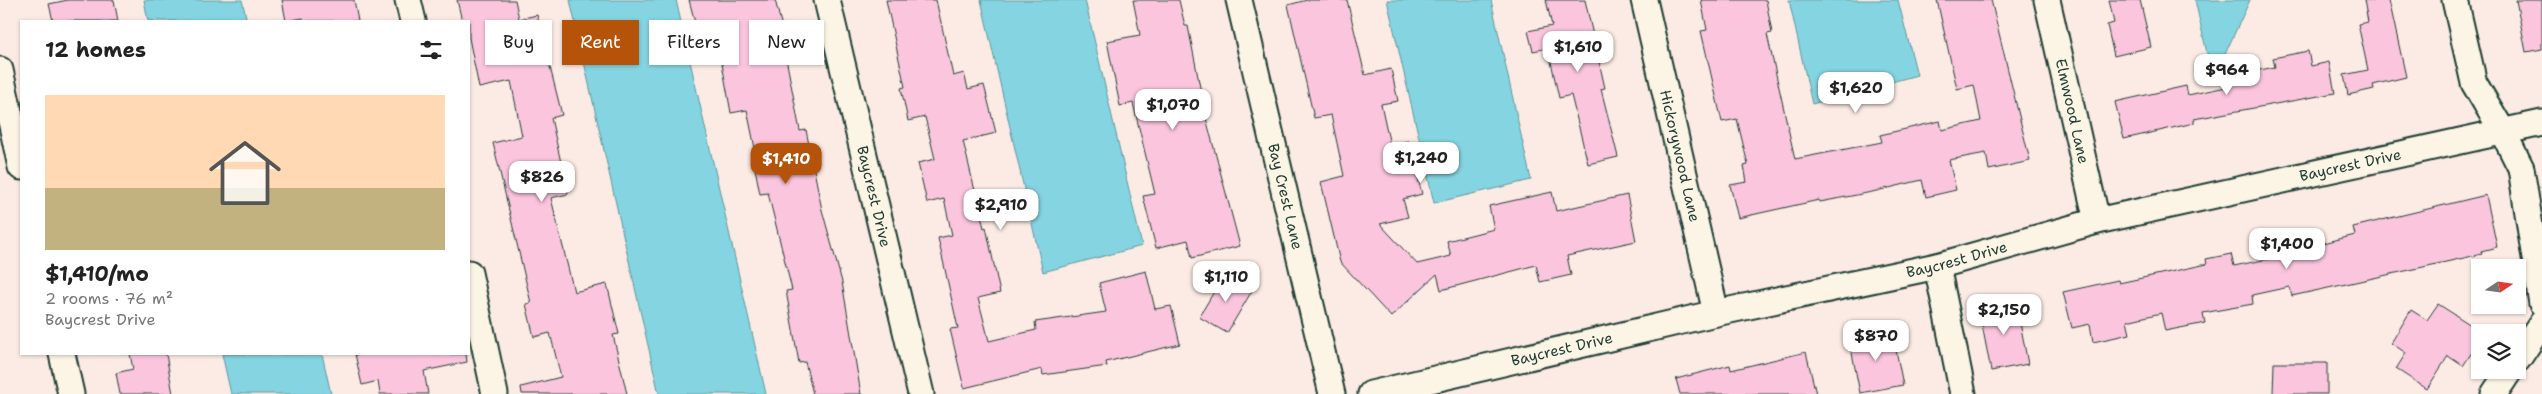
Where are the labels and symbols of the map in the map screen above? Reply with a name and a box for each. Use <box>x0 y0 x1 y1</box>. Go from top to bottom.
pin: $1,610 <box>1537 30 1619 73</box>
pin: $964 <box>2197 54 2257 96</box>
street label: Elmwood Lane <box>2051 57 2094 166</box>
pin: $1,620 <box>1815 72 1897 114</box>
pin: $1,070 <box>1132 88 1214 131</box>
street label: Hickorywood Lane <box>1655 88 1705 224</box>
street label: Bay Crest Lane <box>1263 141 1308 252</box>
pin: $1,410 <box>745 142 827 185</box>
pin: $1,240 <box>1380 142 1462 184</box>
street label: Baycrest Drive <box>852 144 896 249</box>
street label: Baycrest Drive <box>2298 144 2403 186</box>
pin: $826 <box>512 160 572 203</box>
pin: $2,910 <box>960 188 1042 231</box>
pin: $1,400 <box>2246 228 2328 270</box>
street label: Baycrest Drive <box>1904 237 2010 282</box>
north arrow <box>2471 259 2526 314</box>
pin: $1,110 <box>1185 260 1267 303</box>
pin: $2,150 <box>1963 294 2045 336</box>
pin: $870 <box>1846 320 1906 362</box>
street label: Baycrest Drive <box>1509 328 1615 371</box>

